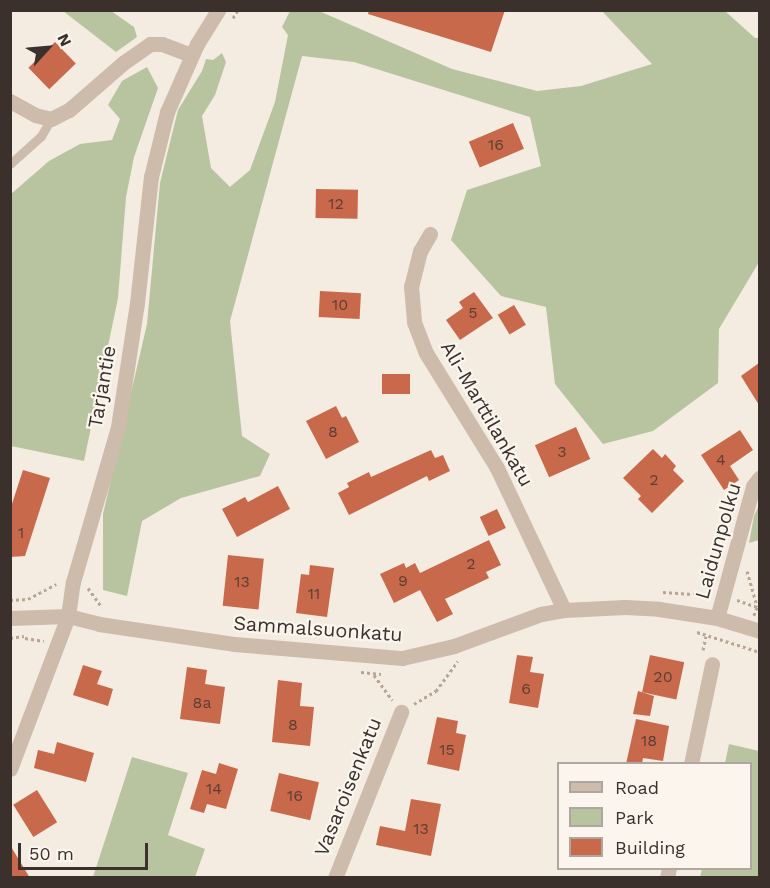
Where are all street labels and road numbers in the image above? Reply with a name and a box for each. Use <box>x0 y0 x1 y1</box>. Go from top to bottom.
street label: Ali-Marttilankatu <box>436 337 538 491</box>
street label: Tarjantie <box>83 344 121 430</box>
street label: Laidunpolku <box>690 480 746 602</box>
street label: Sammalsuonkatu <box>233 611 403 647</box>
street label: Vasaroisenkatu <box>309 714 387 860</box>

